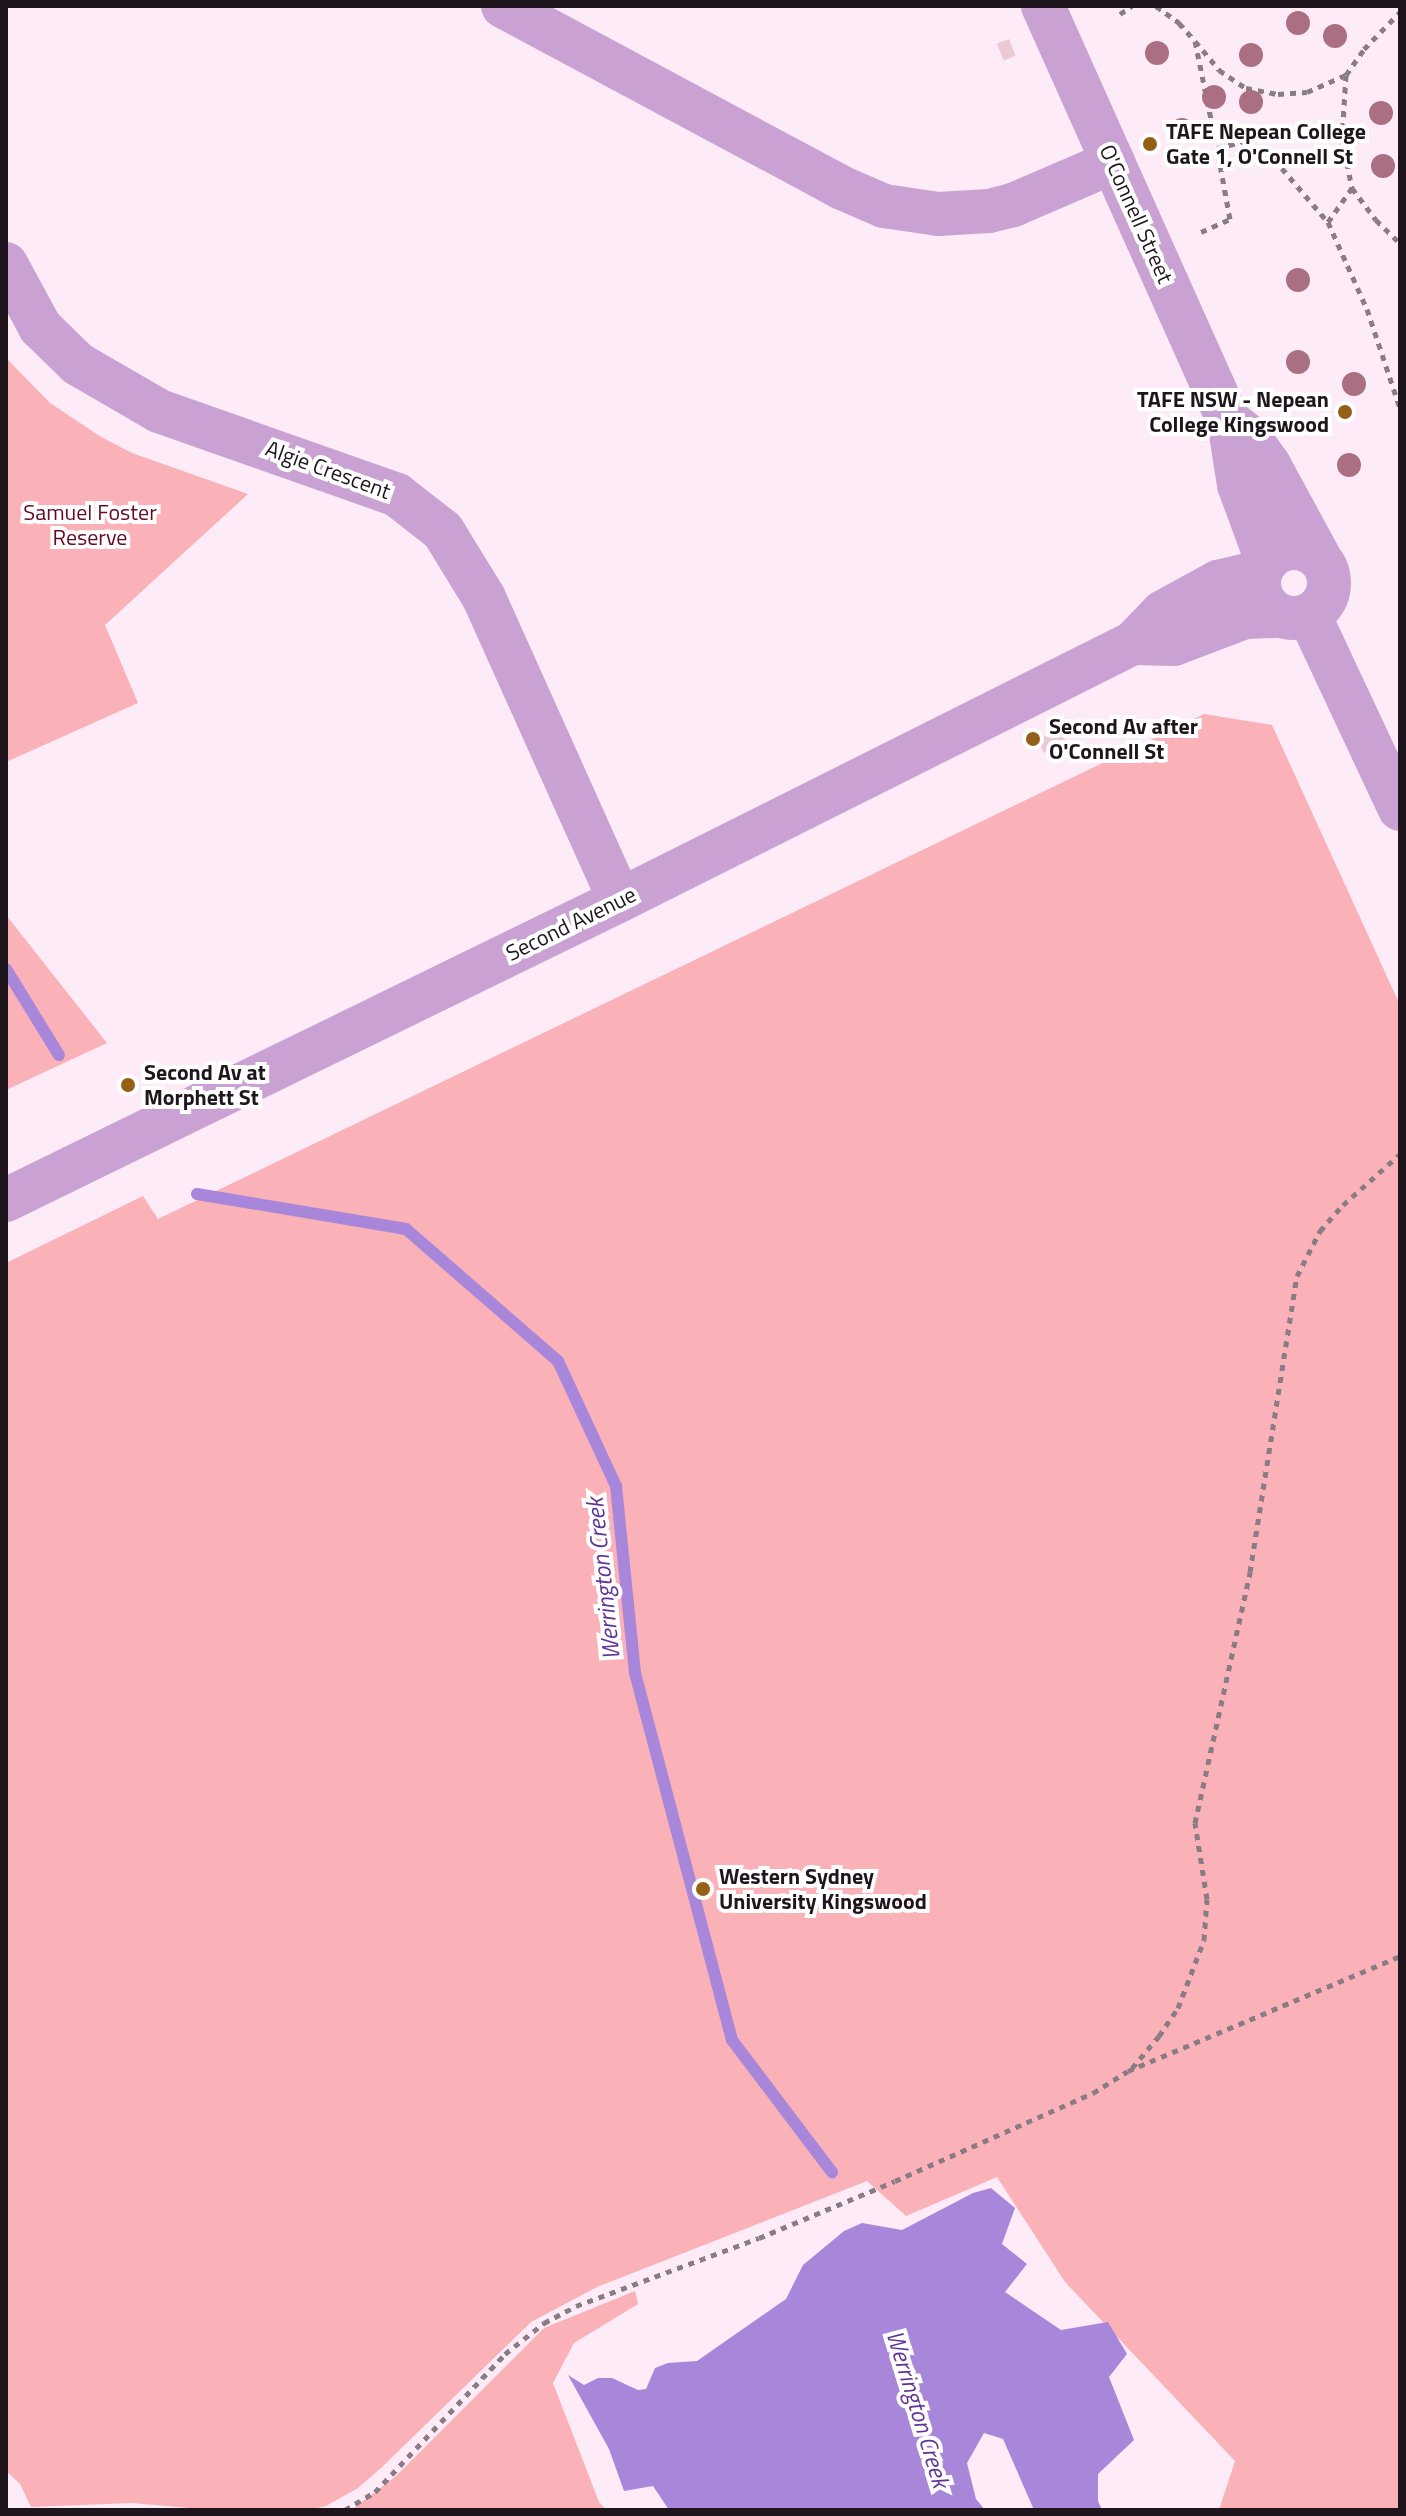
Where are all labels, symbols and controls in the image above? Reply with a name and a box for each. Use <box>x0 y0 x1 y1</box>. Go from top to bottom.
place label: TAFE Nepean College Gate 1, O'Connell St <box>1166 118 1366 170</box>
marker: TAFE Nepean College Gate 1, O'Connell St <box>1141 135 1159 153</box>
street label: O'Connell Street <box>1094 141 1178 287</box>
place label: TAFE NSW - Nepean College Kingswood <box>1137 386 1329 438</box>
marker: TAFE NSW - Nepean College Kingswood <box>1336 403 1354 421</box>
street label: Algie Crescent <box>262 435 394 505</box>
park label: Samuel Foster Reserve <box>23 499 157 550</box>
place label: Second Av after O'Connell St <box>1049 713 1198 764</box>
marker: Second Av after O'Connell St <box>1024 730 1042 748</box>
street label: Second Avenue <box>502 881 640 967</box>
place label: Second Av at Morphett St <box>144 1059 266 1110</box>
marker: Second Av at Morphett St <box>119 1076 137 1094</box>
water label: Werrington Creek <box>580 1497 626 1661</box>
place label: Western Sydney University Kingswood <box>719 1863 927 1914</box>
marker: Western Sydney University Kingswood <box>694 1880 712 1898</box>
water label: Werrington Creek <box>880 2327 956 2491</box>

